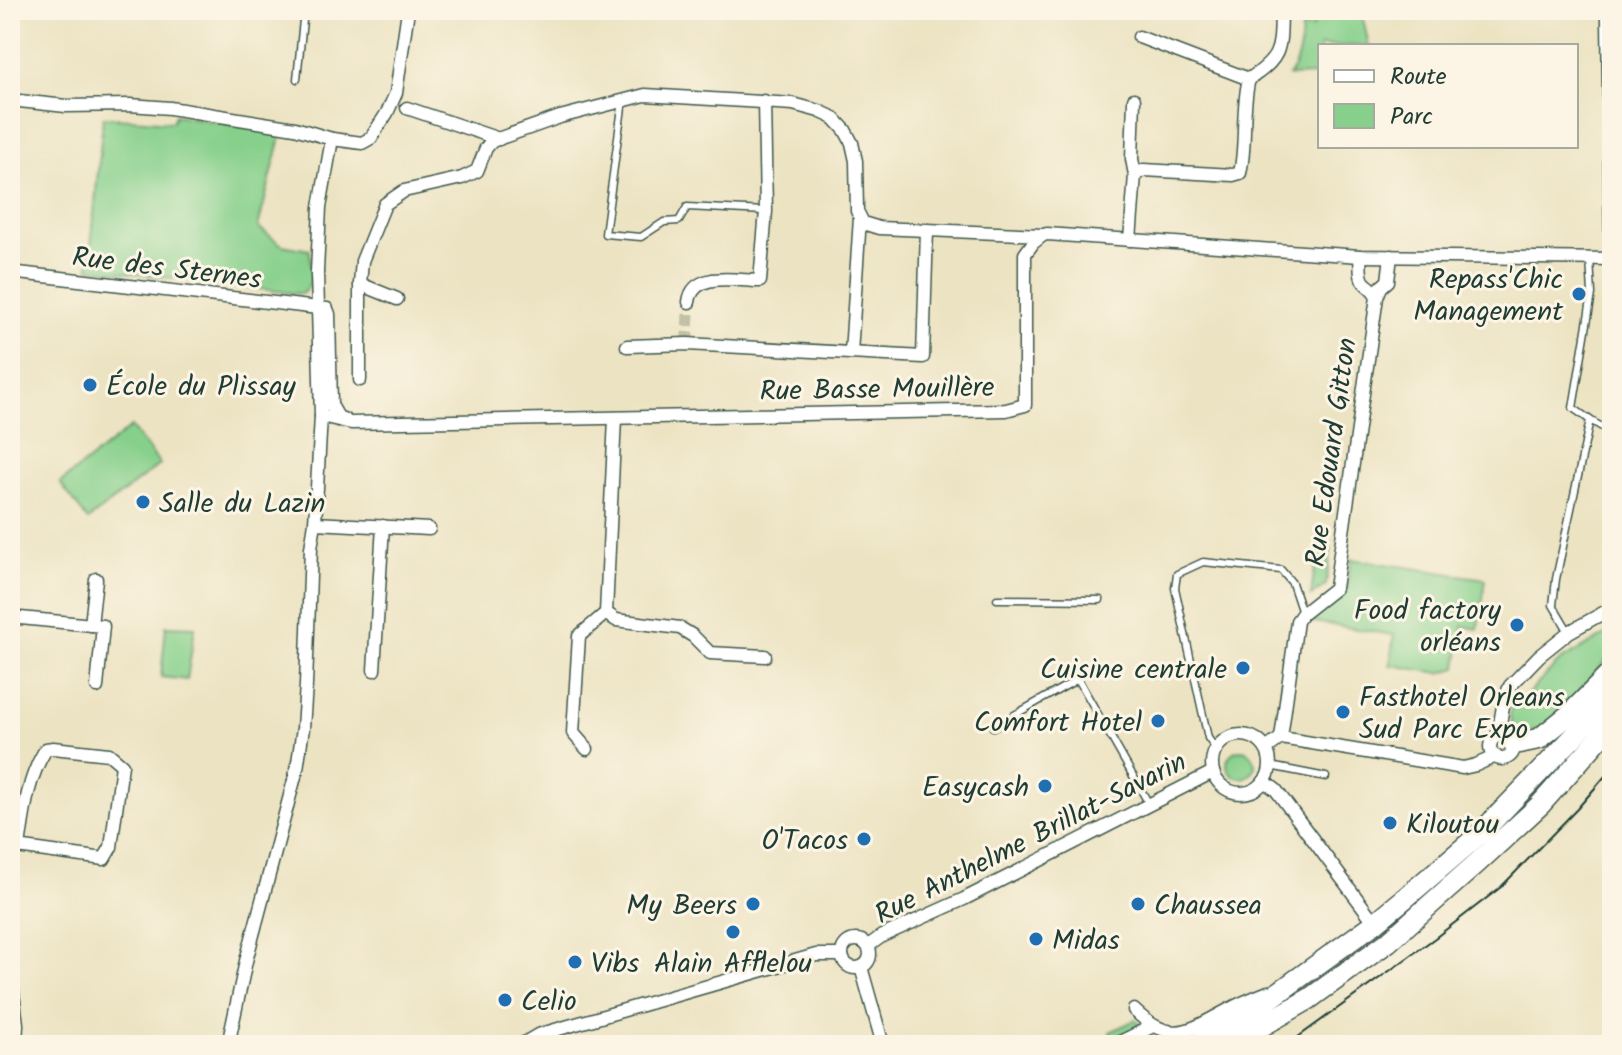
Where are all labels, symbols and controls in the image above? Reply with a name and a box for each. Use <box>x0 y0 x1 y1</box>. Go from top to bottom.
legend <box>1318 44 1578 148</box>
text: Route <box>1390 58 1447 97</box>
text: Parc <box>1390 98 1433 137</box>
street label: Rue des Sternes <box>69 236 264 303</box>
place label: Repass'Chic Management <box>1413 258 1564 335</box>
marker: Repass'Chic Management <box>1570 285 1588 303</box>
street label: Rue Edouard Gitton <box>1294 335 1371 570</box>
place label: École du Plissay <box>106 365 297 410</box>
street label: Rue Basse Mouillère <box>759 366 995 415</box>
marker: École du Plissay <box>81 376 99 394</box>
place label: Salle du Lazin <box>159 482 326 527</box>
marker: Salle du Lazin <box>134 493 152 511</box>
place label: Food factory orléans <box>1354 589 1502 666</box>
marker: Food factory orléans <box>1508 616 1526 634</box>
place label: Cuisine centrale <box>1040 648 1227 693</box>
marker: Cuisine centrale <box>1234 659 1252 677</box>
place label: Fasthotel Orleans Sud Parc Expo <box>1359 676 1565 753</box>
place label: Comfort Hotel <box>974 701 1142 746</box>
marker: Fasthotel Orleans Sud Parc Expo <box>1334 703 1352 721</box>
marker: Comfort Hotel <box>1149 712 1167 730</box>
street label: Rue Anthelme Brillat-Savarin <box>867 741 1195 938</box>
place label: Easycash <box>922 766 1029 811</box>
marker: Easycash <box>1036 777 1054 795</box>
place label: Kiloutou <box>1406 803 1499 848</box>
marker: Kiloutou <box>1381 814 1399 832</box>
place label: O'Tacos <box>762 819 848 864</box>
marker: O'Tacos <box>855 830 873 848</box>
place label: My Beers <box>626 884 737 929</box>
place label: Chaussea <box>1154 884 1262 929</box>
marker: My Beers <box>744 895 762 913</box>
marker: Chaussea <box>1129 895 1147 913</box>
place label: Midas <box>1052 919 1120 964</box>
marker: Alain Afflelou <box>724 923 742 941</box>
marker: Midas <box>1027 930 1045 948</box>
place label: Vibs <box>591 942 639 987</box>
place label: Alain Afflelou <box>654 942 812 987</box>
marker: Vibs <box>566 953 584 971</box>
place label: Celio <box>521 980 577 1025</box>
marker: Celio <box>496 991 514 1009</box>

